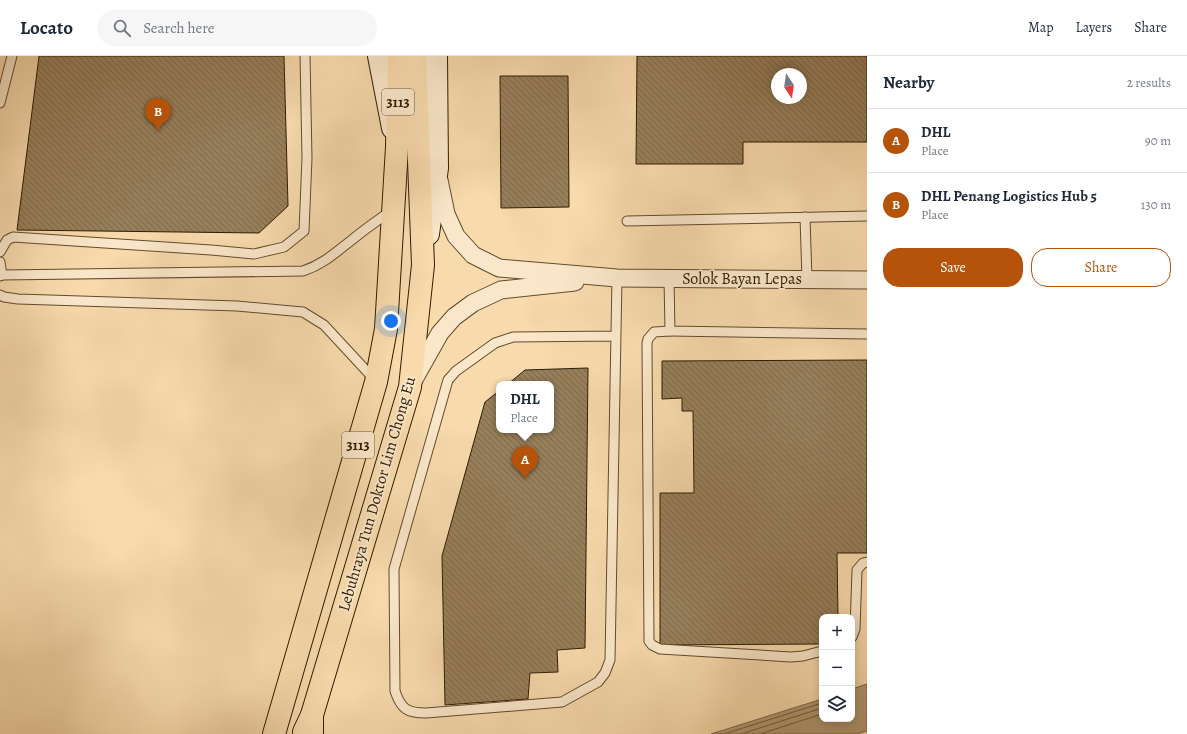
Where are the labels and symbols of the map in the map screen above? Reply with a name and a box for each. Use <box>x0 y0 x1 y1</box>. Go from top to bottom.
north arrow <box>771 68 807 104</box>
road number: 3113 <box>382 89 414 115</box>
pin: B <box>145 98 171 131</box>
street label: Solok Bayan Lepas <box>682 268 802 290</box>
your location <box>381 311 401 331</box>
street label: Lebuhraya Tun Doktor Lim Chong Eu <box>333 374 421 614</box>
road number: 3113 <box>342 432 374 458</box>
pin: A <box>512 446 538 479</box>

